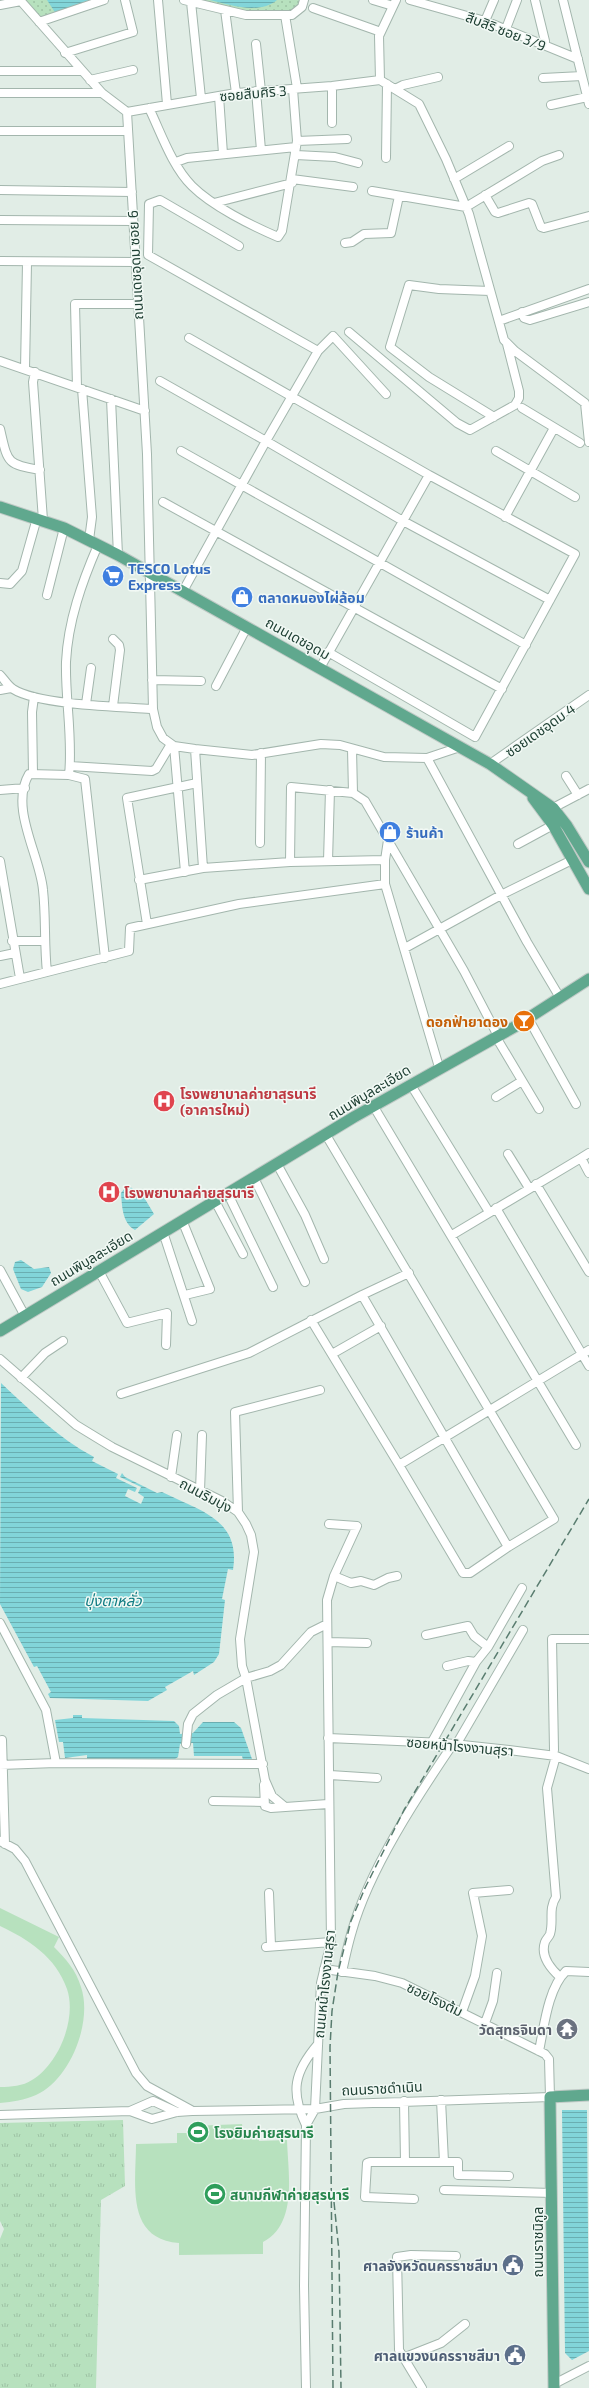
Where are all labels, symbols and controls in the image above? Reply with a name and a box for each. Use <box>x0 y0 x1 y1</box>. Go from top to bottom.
street label: สืบสิริ ซอย 3/9 <box>463 8 549 54</box>
street label: ซอยสืบศิริ 3 <box>219 82 287 104</box>
street label: ถนนเดชอุดม ซอย 6 <box>124 210 147 320</box>
place label: TESCO Lotus Express <box>128 560 211 593</box>
supermarket icon: TESCO Lotus Express <box>100 563 126 589</box>
shop icon: ตลาดหนองไผ่ล้อม <box>229 584 255 610</box>
place label: ตลาดหนองไผ่ล้อม <box>258 589 365 606</box>
street label: ถนนเดชอุดม <box>262 613 333 664</box>
street label: ซอยเดชอุดม 4 <box>502 700 579 761</box>
shop icon: ร้านค้า <box>377 819 403 845</box>
place label: ร้านค้า <box>406 824 444 841</box>
bar icon: ดอกฟ้ายาดอง <box>511 1008 537 1034</box>
place label: ดอกฟ้ายาดอง <box>426 1013 508 1030</box>
street label: ถนนพิบูลละเอียด <box>325 1061 414 1124</box>
place label: โรงพยาบาลค่ายาสุรนารี (อาคารใหม่) <box>180 1085 316 1118</box>
hospital icon: โรงพยาบาลค่ายาสุรนารี (อาคารใหม่) <box>151 1088 177 1114</box>
hospital icon: โรงพยาบาลค่ายสุรนารี <box>96 1179 122 1205</box>
place label: โรงพยาบาลค่ายสุรนารี <box>124 1184 254 1202</box>
street label: ถนนพิบูลละเอียด <box>47 1227 136 1290</box>
street label: ถนนริมบุ่ง <box>176 1474 235 1517</box>
water label: บุ่งตาหลั่ว <box>84 1591 142 1610</box>
street label: ซอยหน้าโรงงานสุรา <box>406 1733 514 1760</box>
street label: ถนนหน้าโรงงานสุรา <box>310 1929 339 2039</box>
street label: ซอยโรงต้ม <box>404 1978 466 2020</box>
temple icon: วัดสุทธจินดา <box>554 2016 580 2042</box>
place label: วัดสุทธจินดา <box>479 2021 552 2039</box>
street label: ถนนราชดำเนิน <box>341 2077 423 2099</box>
sports icon: โรงยิมค่ายสุรนารี <box>185 2119 211 2145</box>
place label: โรงยิมค่ายสุรนารี <box>214 2124 314 2142</box>
sports icon: สนามกีฬาค่ายสุรนารี <box>202 2181 228 2207</box>
place label: สนามกีฬาค่ายสุรนารี <box>230 2186 349 2204</box>
street label: ถนนราชนิกูล <box>529 2207 547 2277</box>
public building icon: ศาลจังหวัดนครราชสีมา <box>500 2252 526 2278</box>
place label: ศาลจังหวัดนครราชสีมา <box>363 2257 498 2274</box>
public building icon: ศาลแขวงนครราชสีมา <box>502 2342 528 2368</box>
place label: ศาลแขวงนครราชสีมา <box>374 2347 500 2364</box>

